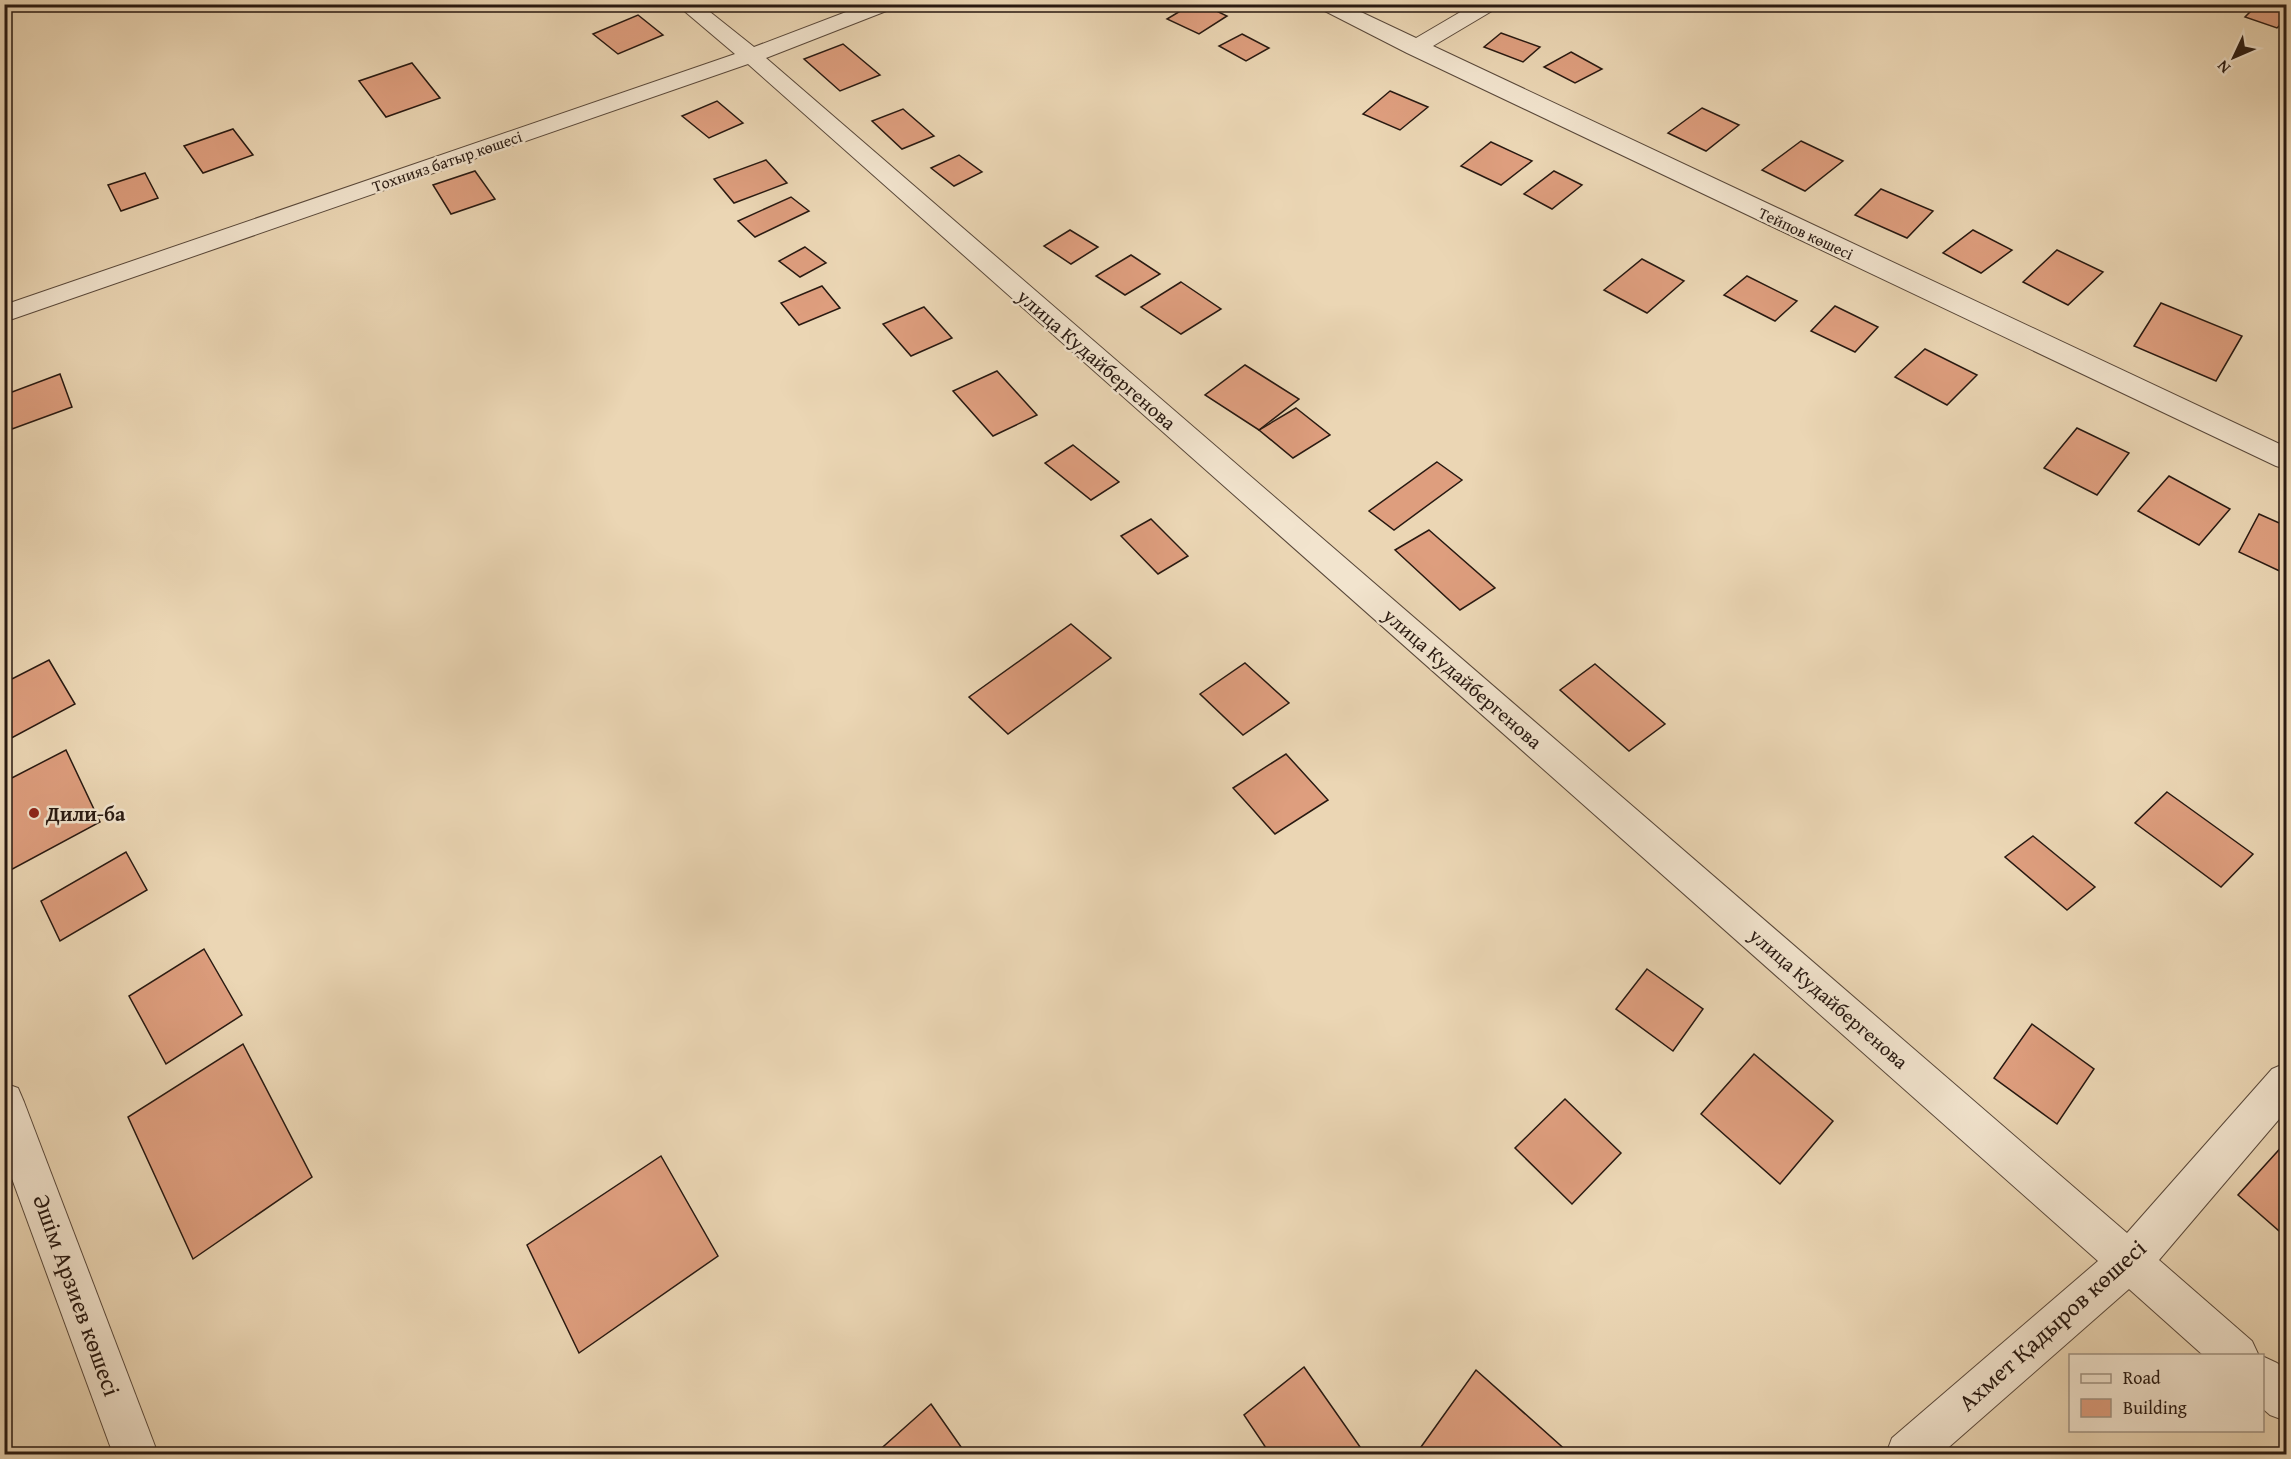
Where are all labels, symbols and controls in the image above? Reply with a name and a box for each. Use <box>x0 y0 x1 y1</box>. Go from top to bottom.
north arrow <box>2204 27 2264 87</box>
text: N <box>2211 55 2236 80</box>
street label: Тохнияз батыр көшесі <box>369 124 526 198</box>
street label: Тейпов көшесі <box>1755 201 1858 266</box>
street label: улица Кудайбергенова <box>1010 281 1183 437</box>
street label: улица Кудайбергенова <box>1376 600 1549 756</box>
place label: Дили-ба <box>45 799 126 828</box>
marker: Дили-ба <box>27 806 41 820</box>
street label: улица Кудайбергенова <box>1742 920 1915 1076</box>
street label: Әшім Арзиев көшесі <box>24 1189 130 1401</box>
street label: Ахмет Қадыров көшесі <box>1950 1231 2154 1419</box>
legend <box>2069 1354 2264 1432</box>
text: Road <box>2123 1364 2161 1391</box>
text: Building <box>2123 1394 2187 1421</box>

